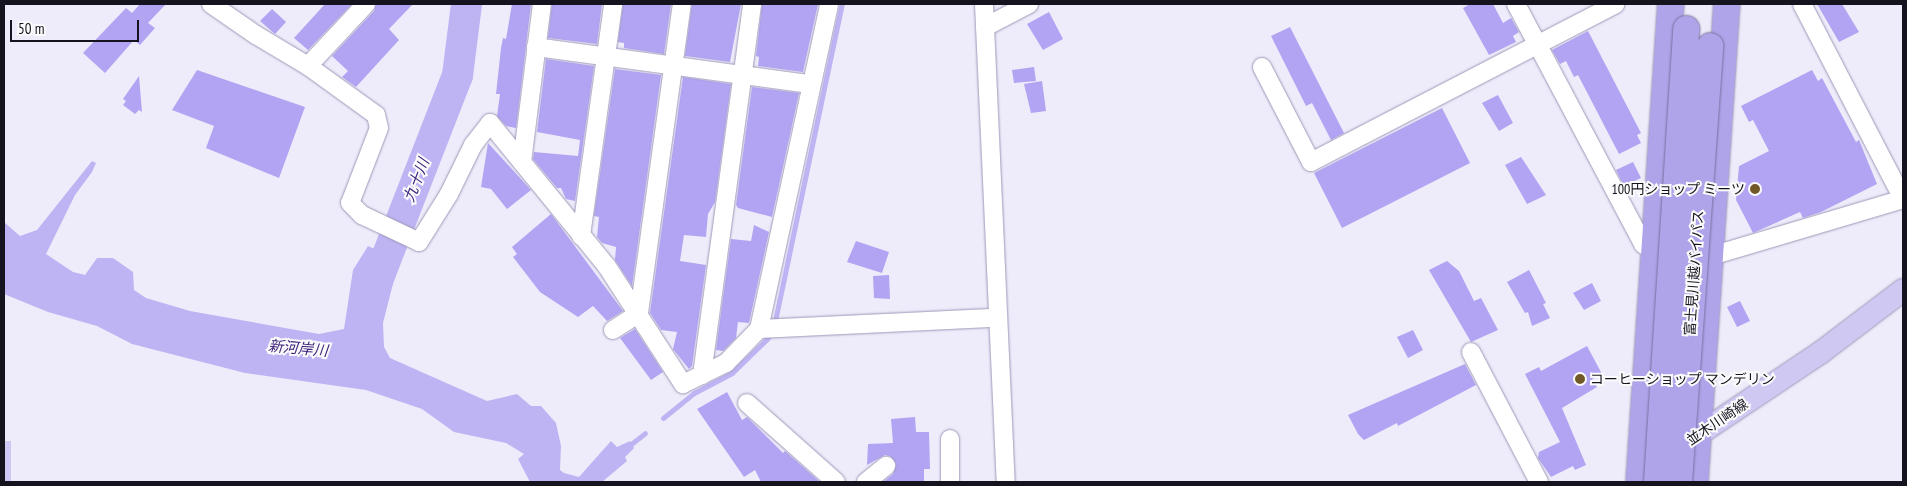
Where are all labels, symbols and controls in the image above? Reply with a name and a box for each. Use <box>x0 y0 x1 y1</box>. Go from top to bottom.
scale bar <box>12 10 141 42</box>
text: 50 m <box>18 19 44 38</box>
water label: 九十川 <box>400 156 432 204</box>
place label: 100円ショップ ミーツ <box>1611 181 1745 197</box>
marker: 100円ショップ ミーツ <box>1749 183 1761 195</box>
street label: 富士見川越バイパス <box>1681 210 1707 336</box>
water label: 新河岸川 <box>267 336 329 360</box>
place label: コーヒーショップ マンデリン <box>1590 371 1775 387</box>
marker: コーヒーショップ マンデリン <box>1574 373 1586 385</box>
street label: 並木川崎線 <box>1683 395 1751 449</box>

